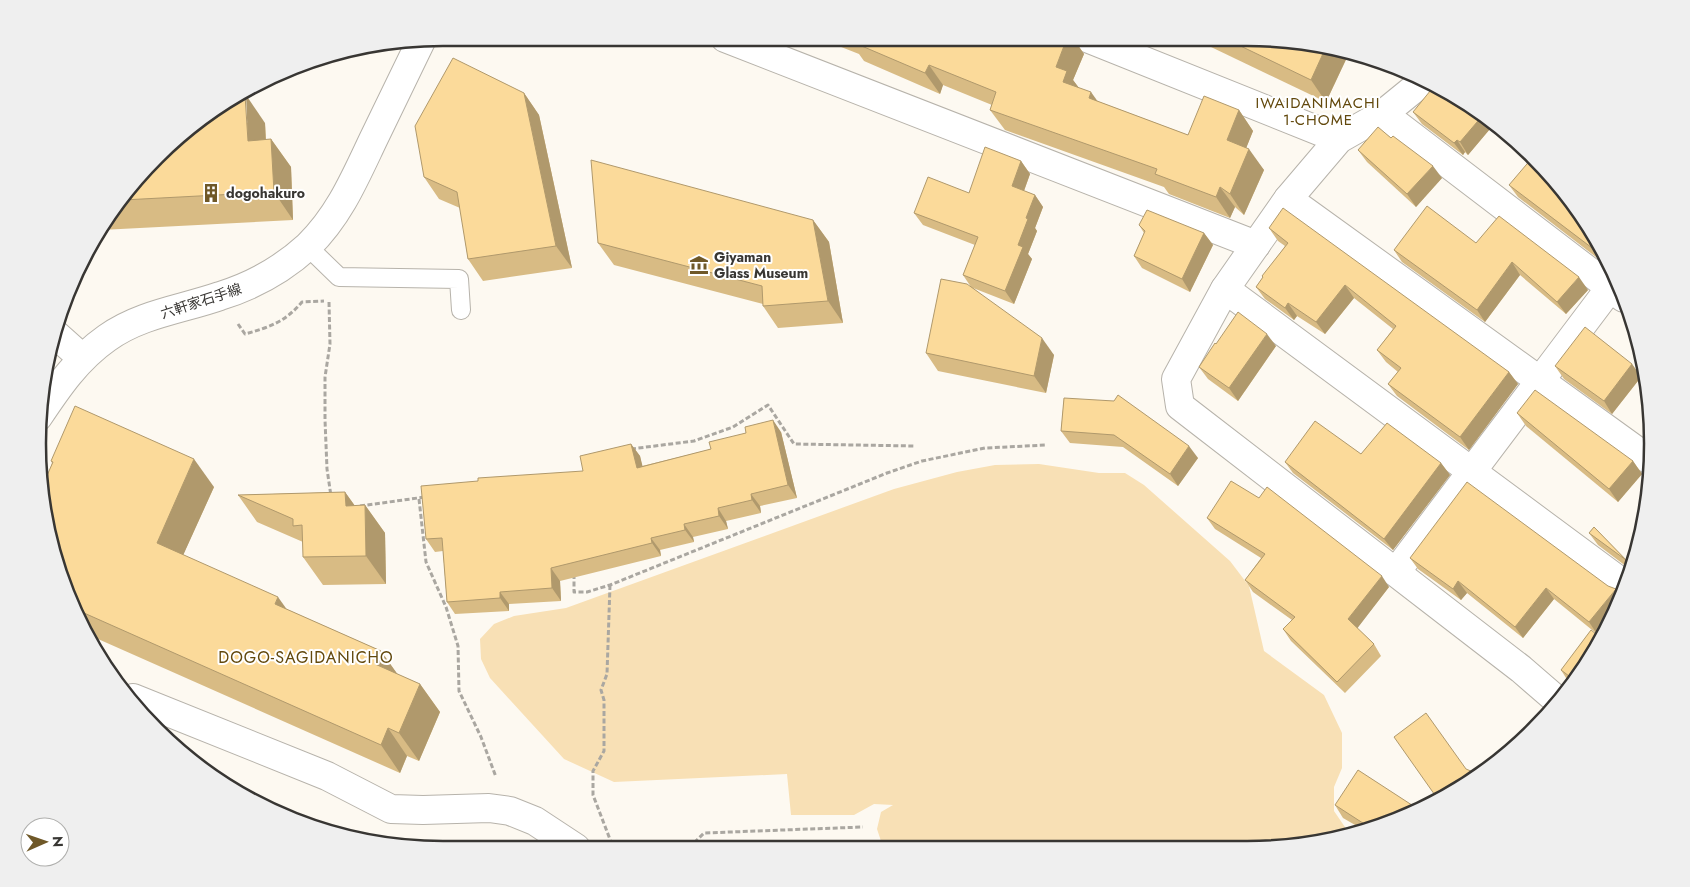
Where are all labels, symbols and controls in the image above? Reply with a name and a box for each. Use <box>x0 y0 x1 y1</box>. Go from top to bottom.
district label: IWAIDANIMACHI 1-CHOME <box>1256 92 1380 131</box>
building icon: dogohakuro <box>200 182 222 204</box>
place label: dogohakuro <box>226 183 305 203</box>
place label: Giyaman Glass Museum <box>714 247 808 283</box>
museum icon: Giyaman Glass Museum <box>688 254 710 276</box>
street label: 六軒家石手線 <box>158 279 244 323</box>
district label: DOGO-SAGIDANICHO <box>218 646 394 669</box>
north arrow <box>20 817 70 867</box>
text: N <box>48 836 68 847</box>

